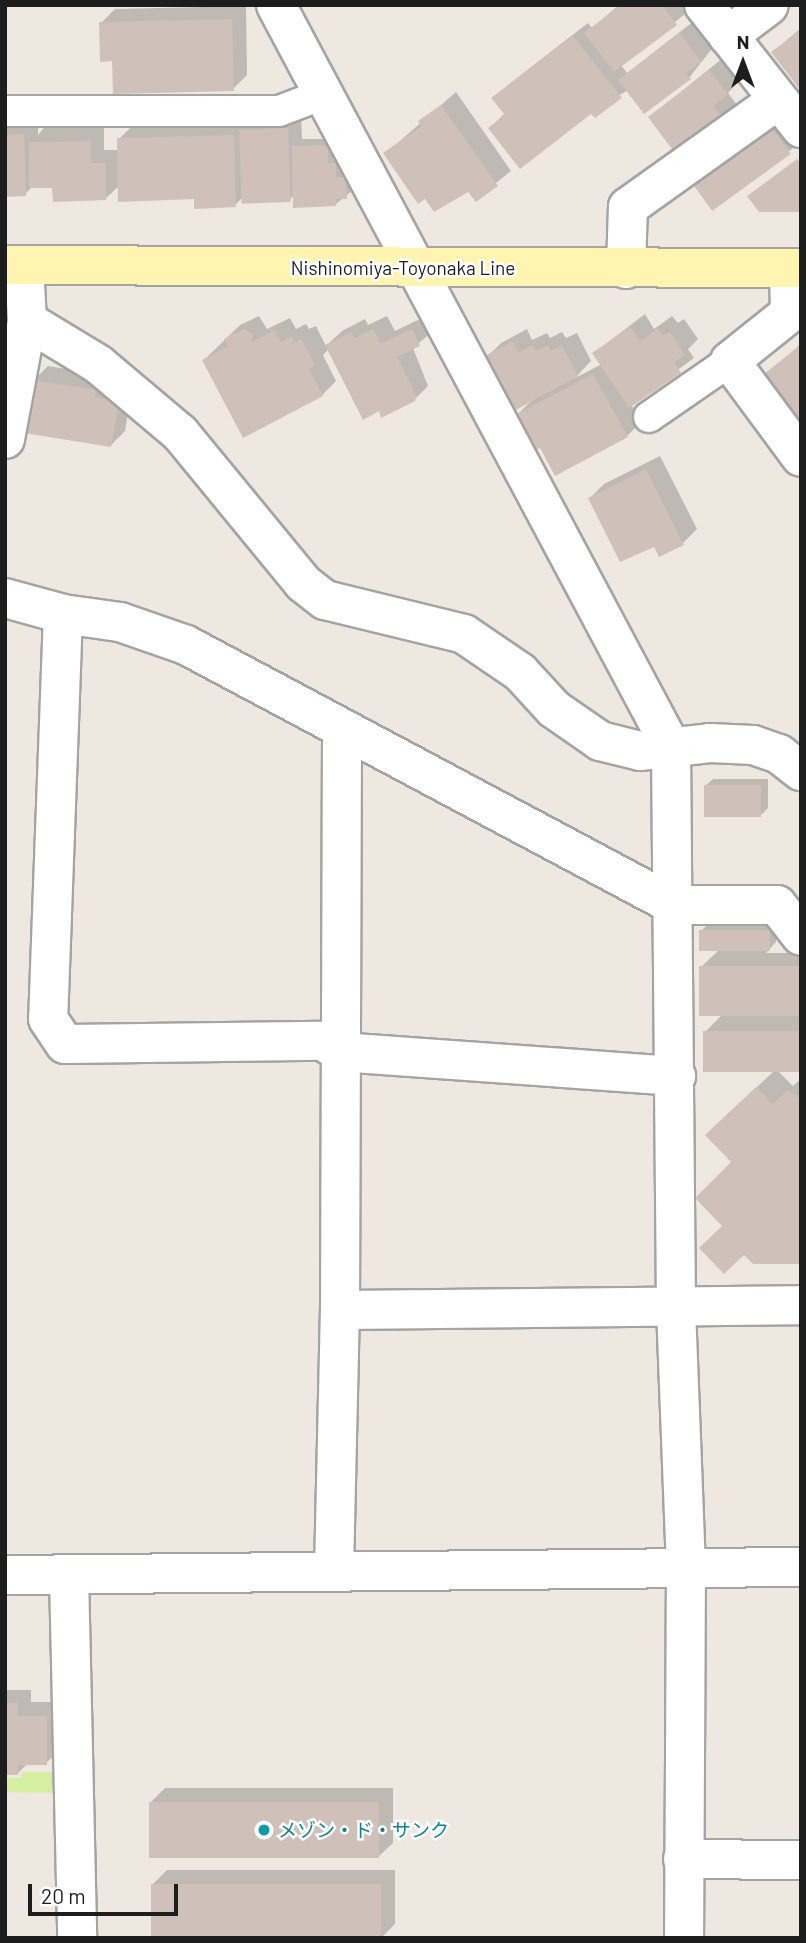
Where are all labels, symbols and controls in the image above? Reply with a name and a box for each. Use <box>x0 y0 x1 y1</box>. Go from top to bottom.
north arrow <box>708 28 778 98</box>
text: N <box>737 30 749 53</box>
street label: Nishinomiya-Toyonaka Line <box>291 257 515 279</box>
place label: メゾン・ド・サンク <box>278 1819 449 1841</box>
marker: メゾン・ド・サンク <box>256 1822 272 1838</box>
scale bar <box>32 1870 182 1914</box>
text: 20 m <box>41 1883 86 1908</box>

